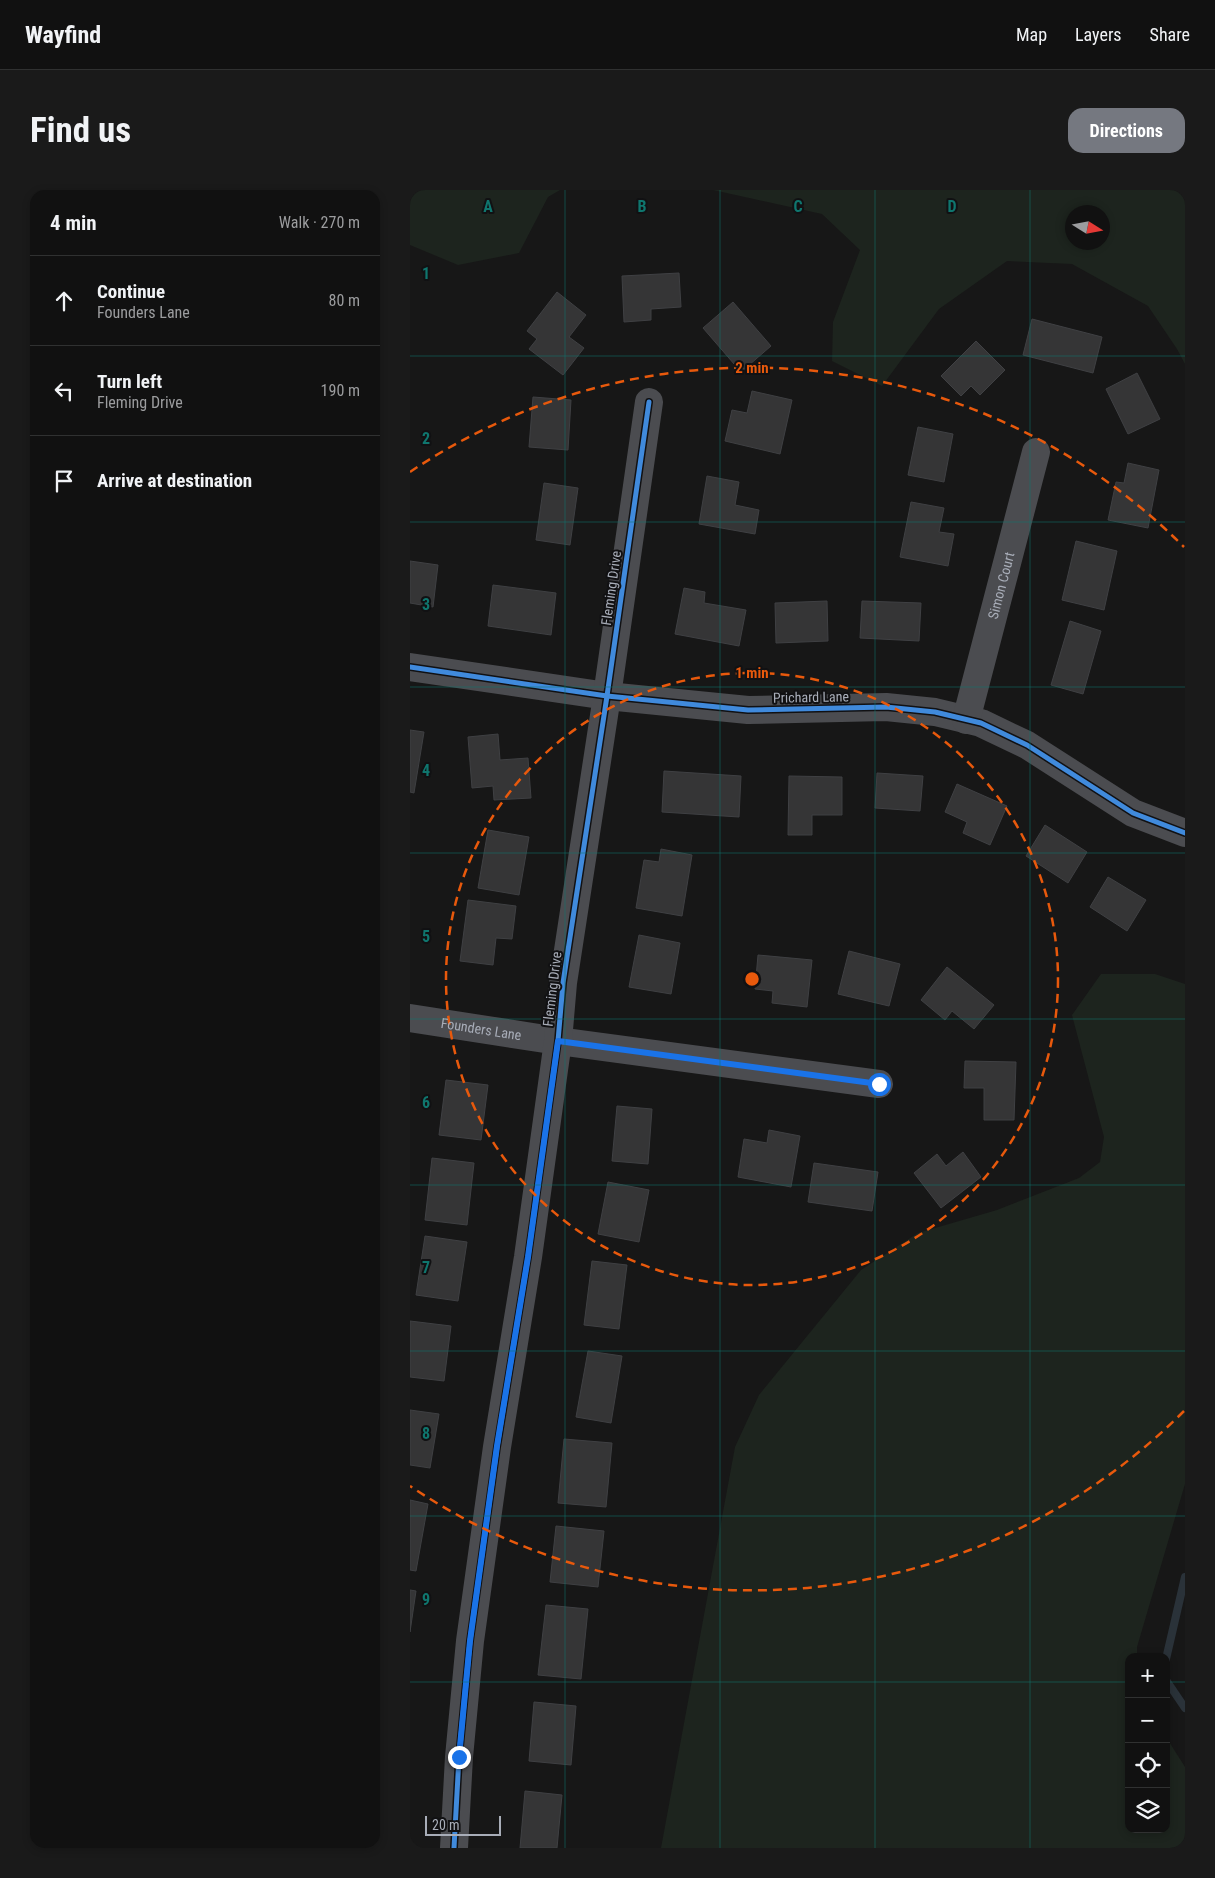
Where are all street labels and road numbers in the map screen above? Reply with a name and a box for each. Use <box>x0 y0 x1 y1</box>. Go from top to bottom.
street label: Fleming Drive <box>598 549 624 626</box>
street label: Simon Court <box>985 550 1018 621</box>
street label: Prichard Lane <box>773 688 850 706</box>
street label: Fleming Drive <box>539 950 565 1027</box>
street label: Founders Lane <box>440 1015 523 1043</box>

